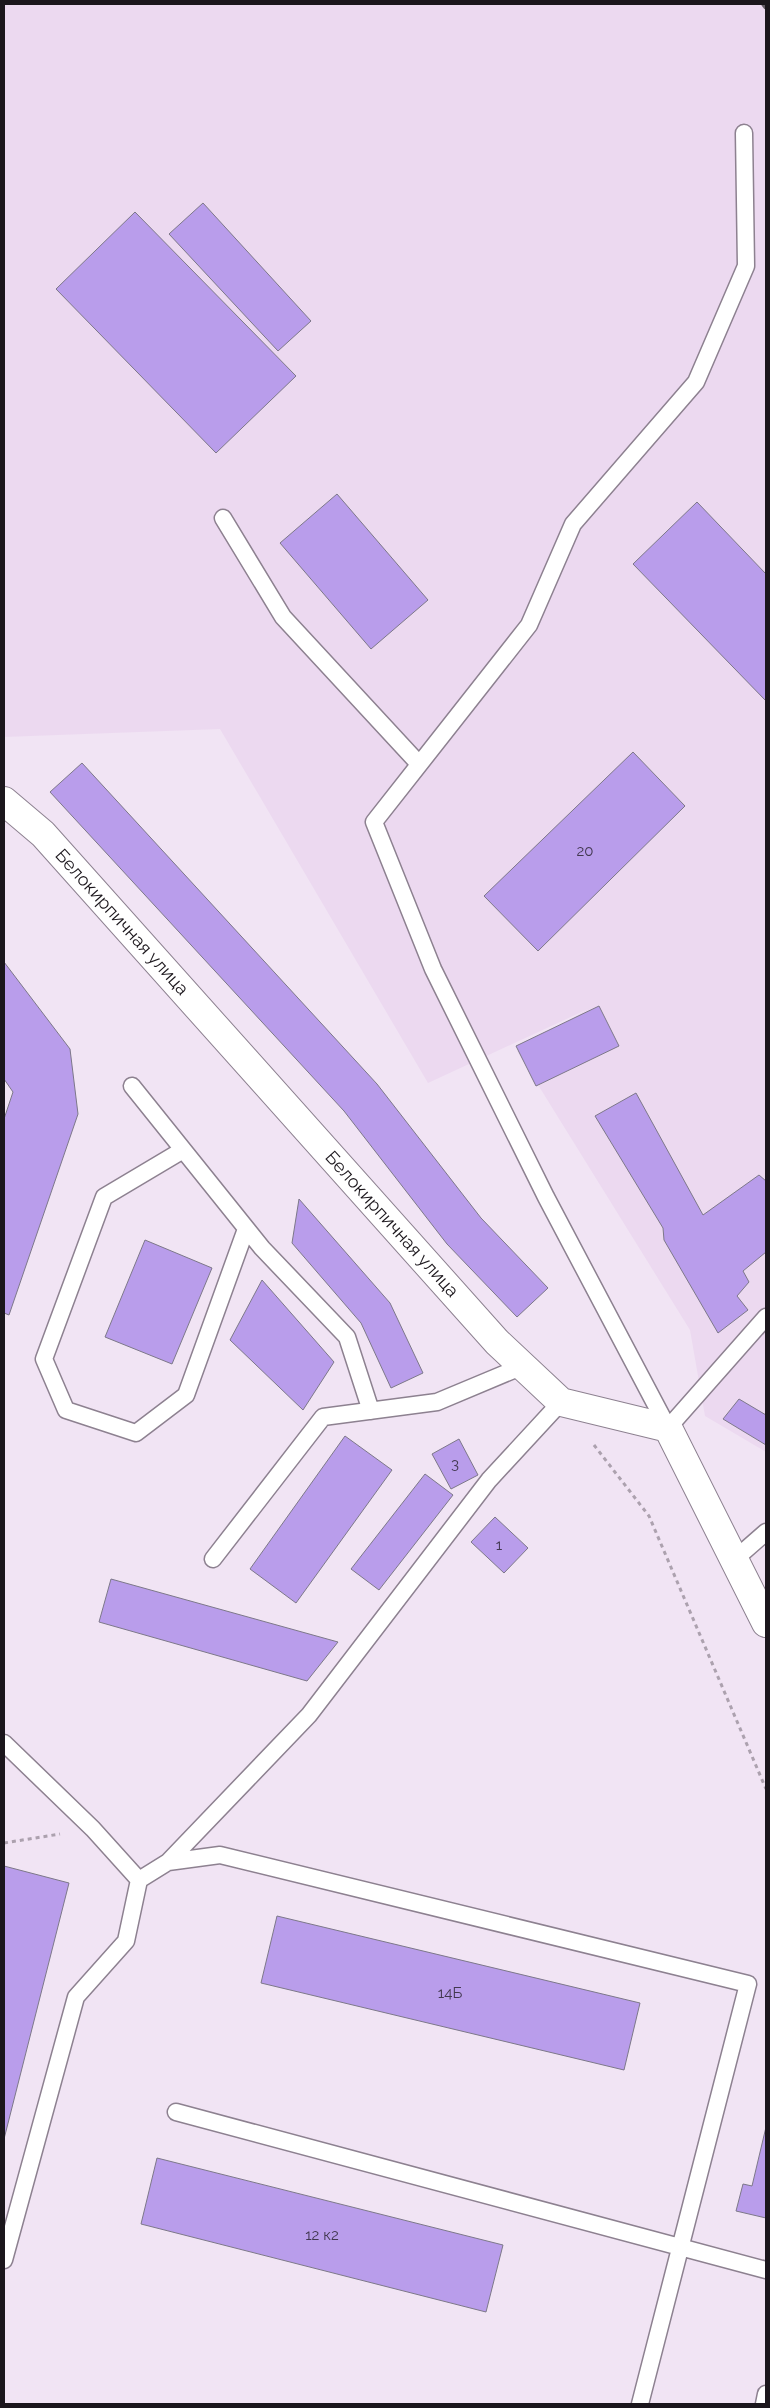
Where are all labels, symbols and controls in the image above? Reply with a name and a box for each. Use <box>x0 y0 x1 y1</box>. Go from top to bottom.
house number: 20 <box>577 842 594 860</box>
street label: Белокирпичная улица <box>51 844 193 999</box>
street label: Белокирпичная улица <box>321 1146 463 1301</box>
house number: 3 <box>451 1455 459 1473</box>
house number: 1 <box>496 1536 503 1554</box>
house number: 14Б <box>438 1984 462 2002</box>
house number: 12 к2 <box>305 2226 339 2244</box>

